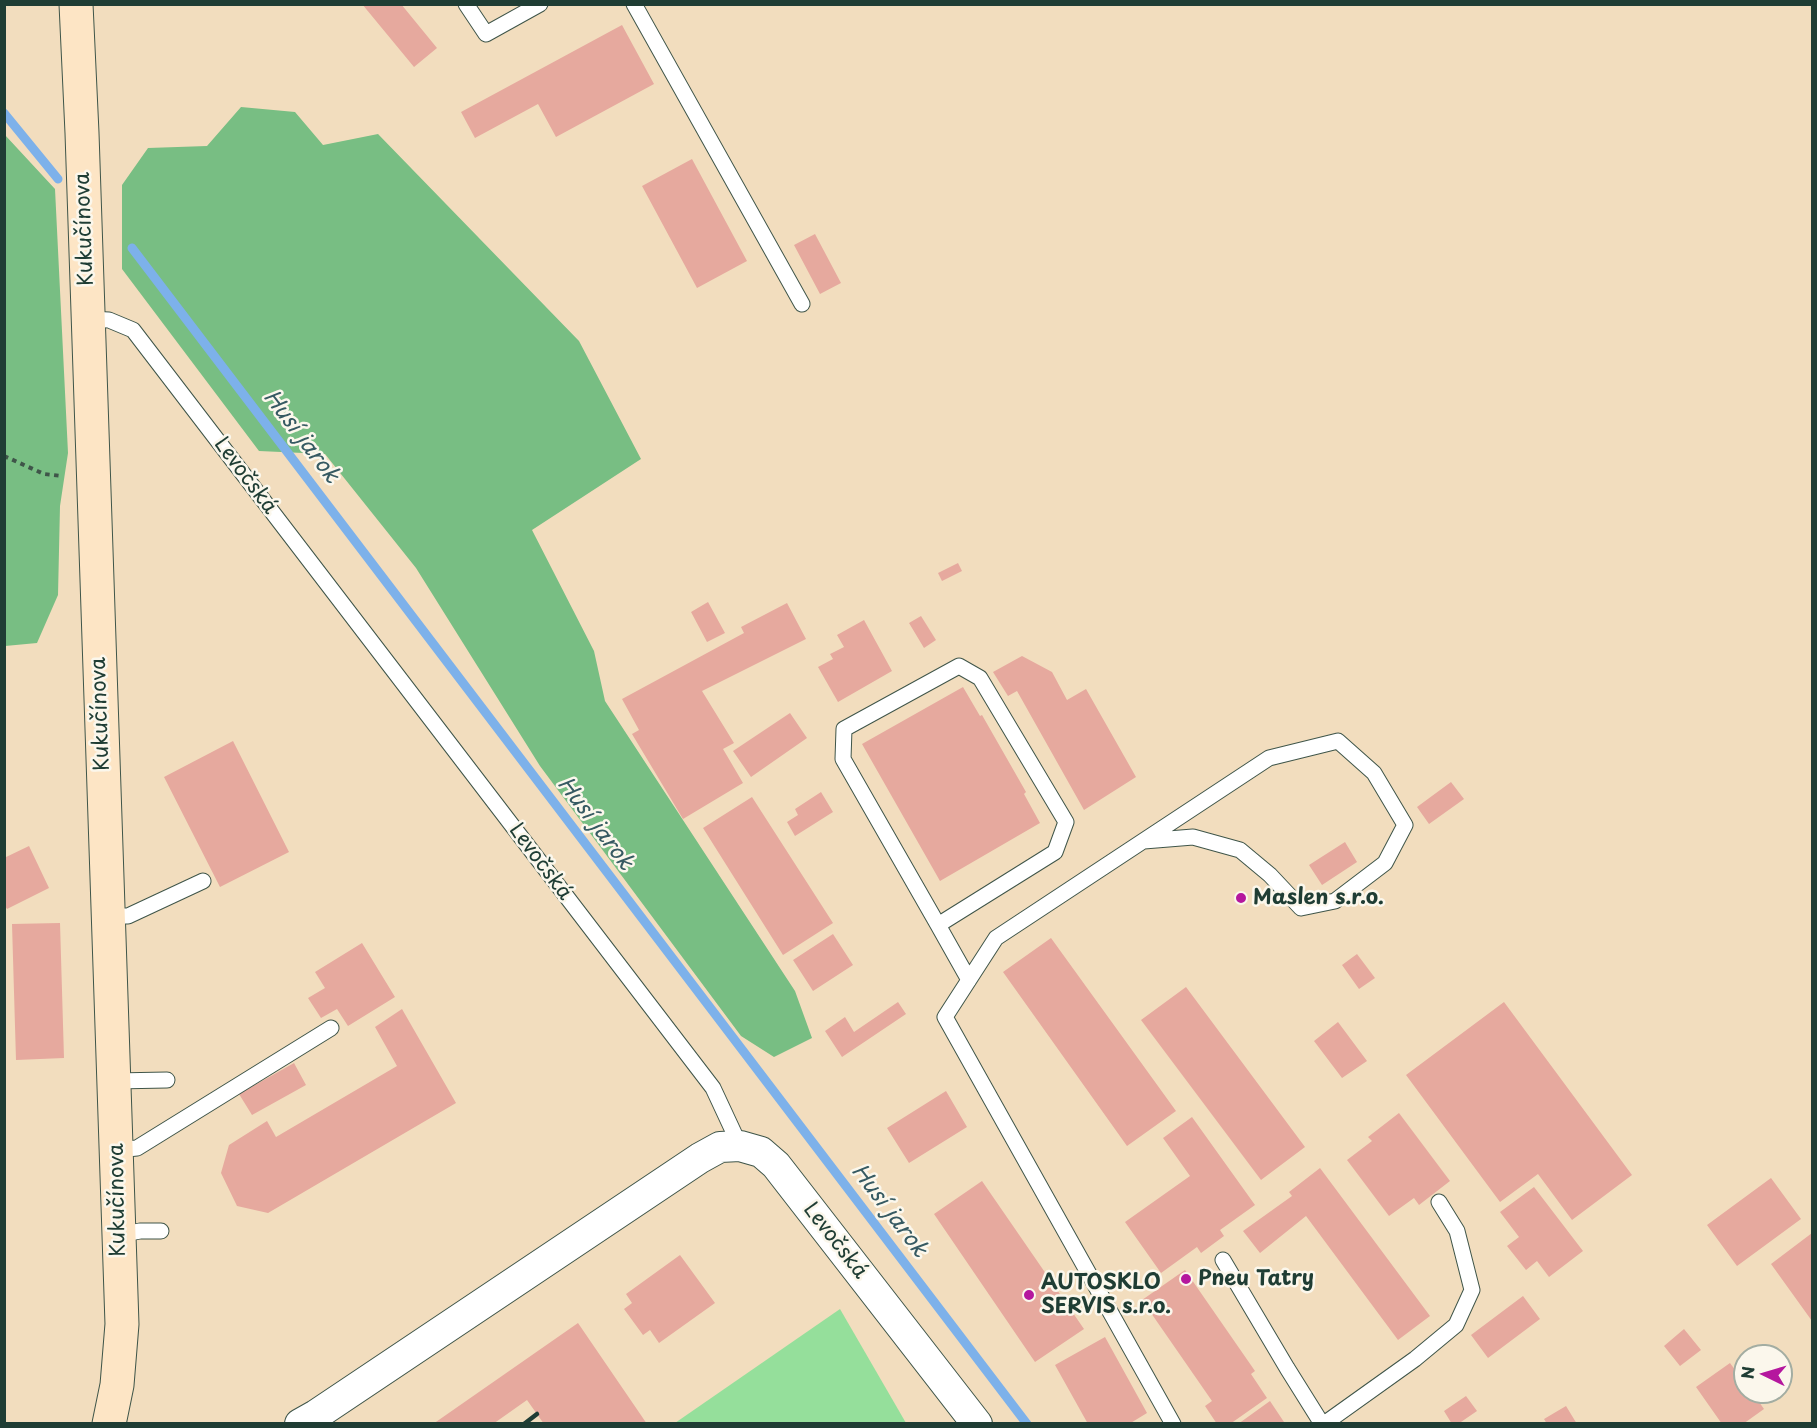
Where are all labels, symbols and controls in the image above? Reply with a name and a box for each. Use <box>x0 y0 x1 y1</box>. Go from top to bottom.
street label: Kukučínova <box>70 172 100 286</box>
water label: Husí jarok <box>257 385 345 489</box>
street label: Levočská <box>208 433 282 519</box>
street label: Kukučínova <box>86 657 116 771</box>
water label: Husí jarok <box>551 772 639 876</box>
street label: Levočská <box>503 819 577 905</box>
place label: Maslen s.r.o. <box>1253 885 1384 911</box>
marker: Maslen s.r.o. <box>1234 891 1248 905</box>
street label: Kukučínova <box>104 1143 132 1257</box>
water label: Husí jarok <box>845 1159 933 1263</box>
street label: Levočská <box>797 1198 873 1284</box>
place label: Pneu Tatry <box>1198 1266 1314 1292</box>
place label: AUTOSKLO SERVIS s.r.o. <box>1041 1270 1171 1320</box>
marker: Pneu Tatry <box>1179 1272 1193 1286</box>
marker: AUTOSKLO SERVIS s.r.o. <box>1022 1288 1036 1302</box>
north arrow <box>1733 1344 1793 1404</box>
text: N <box>1735 1365 1760 1380</box>

